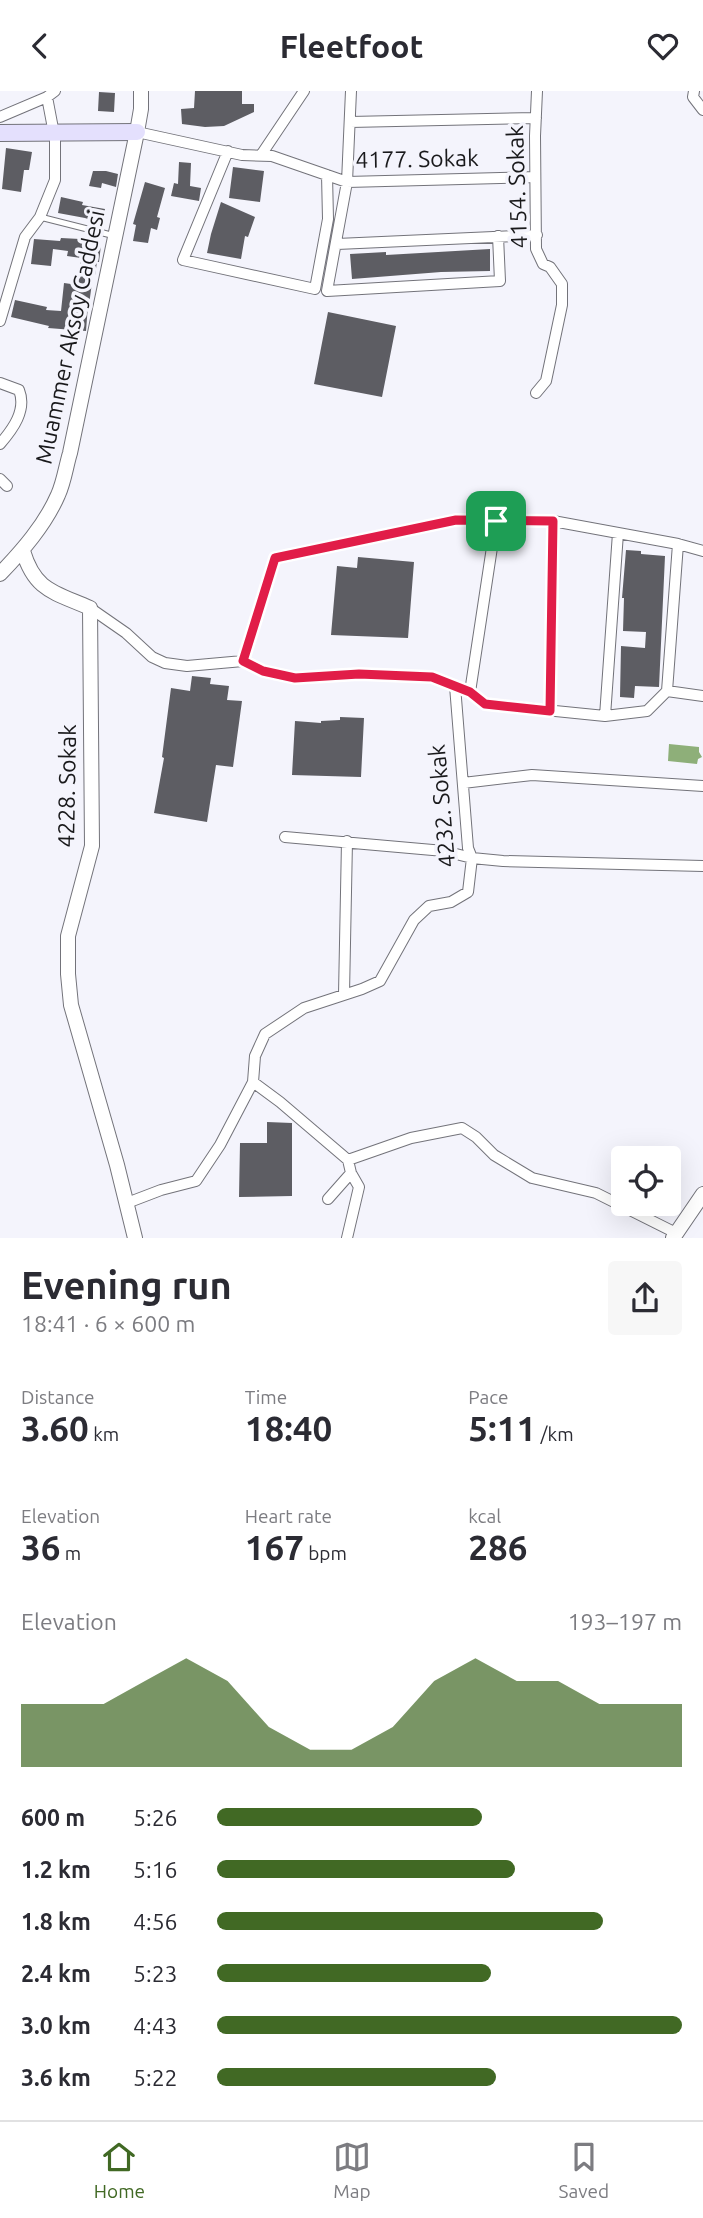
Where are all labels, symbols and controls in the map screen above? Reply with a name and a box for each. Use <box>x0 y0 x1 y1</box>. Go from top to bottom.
icon: back <box>21 27 59 65</box>
icon: heart <box>644 27 682 65</box>
text: Fleetfoot <box>280 28 423 64</box>
street label: 4154. Sokak <box>502 125 531 249</box>
street label: 4177. Sokak <box>355 145 479 172</box>
street label: Muammer Aksoy Caddesi <box>30 208 109 466</box>
pin <box>466 491 526 551</box>
icon: arrive <box>477 502 515 540</box>
street label: 4228. Sokak <box>53 724 80 848</box>
street label: 4232. Sokak <box>424 743 459 869</box>
map controls <box>611 1146 681 1216</box>
button: locate <box>611 1146 681 1216</box>
button: share <box>608 1261 682 1335</box>
text: Evening run <box>21 1264 232 1306</box>
text: 18:41 · 6 × 600 m <box>21 1311 195 1336</box>
text: Distance <box>21 1386 95 1408</box>
text: Time <box>245 1386 287 1408</box>
text: Pace <box>468 1386 509 1408</box>
text: 3.60 <box>21 1408 89 1448</box>
text: 18:40 <box>245 1408 332 1448</box>
text: 5:11 <box>468 1408 536 1448</box>
text: km <box>89 1423 119 1445</box>
text: /km <box>536 1423 574 1445</box>
text: Elevation <box>21 1505 100 1527</box>
text: Heart rate <box>245 1505 332 1527</box>
text: kcal <box>468 1505 501 1527</box>
text: 36 <box>21 1527 60 1567</box>
text: 167 <box>245 1527 304 1567</box>
text: 286 <box>468 1527 528 1567</box>
text: m <box>60 1542 81 1564</box>
text: bpm <box>304 1542 347 1564</box>
text: Elevation <box>21 1609 117 1634</box>
text: 193–197 m <box>568 1609 682 1634</box>
text: 600 m <box>21 1805 85 1830</box>
text: 5:26 <box>133 1805 178 1830</box>
text: 1.2 km <box>21 1857 91 1882</box>
text: 5:16 <box>133 1857 178 1882</box>
text: 1.8 km <box>21 1909 91 1934</box>
text: 4:56 <box>133 1909 178 1934</box>
text: 2.4 km <box>21 1961 91 1986</box>
text: 5:23 <box>133 1961 178 1986</box>
text: 3.0 km <box>21 2013 91 2038</box>
text: 4:43 <box>133 2013 178 2038</box>
text: 3.6 km <box>21 2065 91 2090</box>
text: 5:22 <box>133 2065 178 2090</box>
tab: Home <box>94 2138 145 2202</box>
tab: Map <box>333 2138 371 2202</box>
tab: Saved <box>559 2138 609 2202</box>

